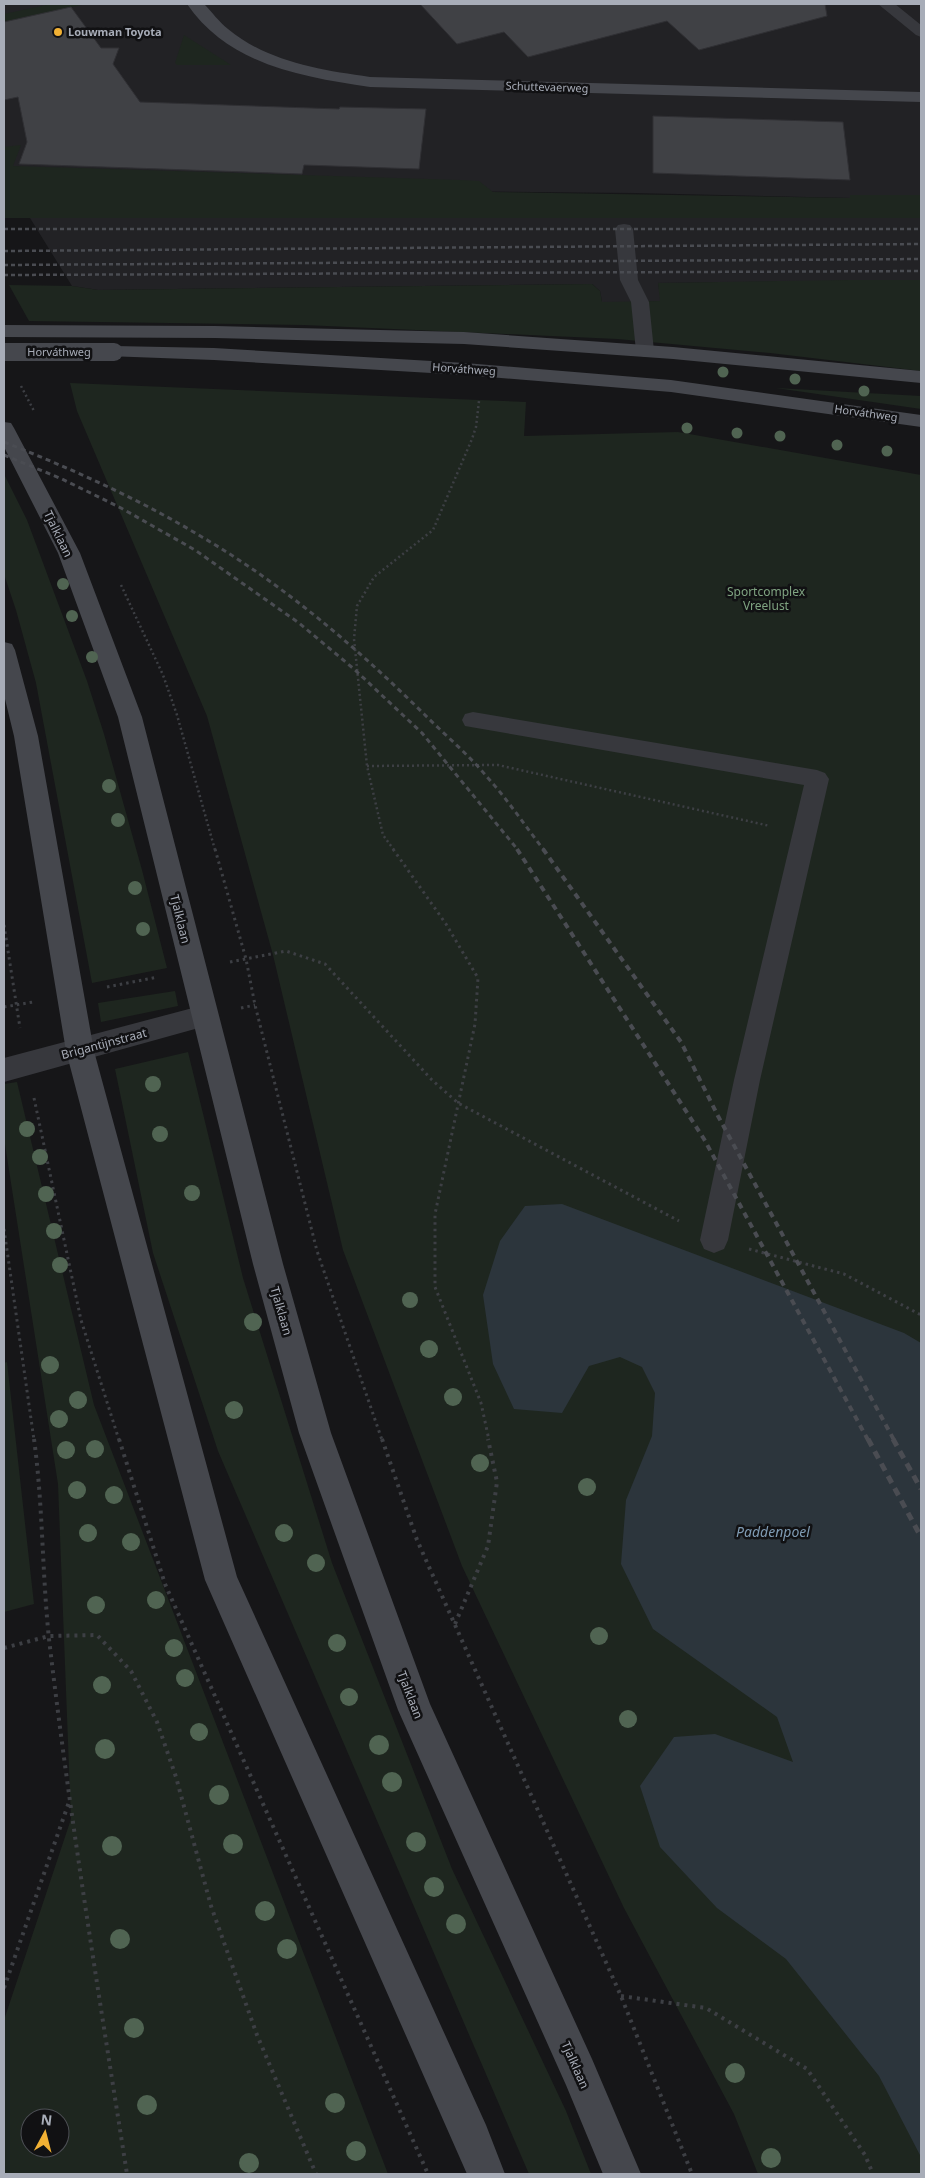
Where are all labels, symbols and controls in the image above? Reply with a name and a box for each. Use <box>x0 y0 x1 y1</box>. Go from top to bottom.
place label: Louwman Toyota <box>68 24 162 39</box>
marker: Louwman Toyota <box>52 26 64 38</box>
street label: Schuttevaerweg <box>505 78 589 95</box>
street label: Horváthweg <box>27 344 91 359</box>
street label: Horváthweg <box>432 359 496 378</box>
street label: Horváthweg <box>834 401 899 424</box>
street label: Tjalklaan <box>40 508 77 560</box>
park label: Sportcomplex Vreelust <box>727 583 806 614</box>
street label: Tjalklaan <box>166 893 195 945</box>
street label: Brigantijnstraat <box>59 1024 149 1063</box>
street label: Tjalklaan <box>266 1284 297 1337</box>
water label: Paddenpoel <box>736 1522 810 1541</box>
street label: Tjalklaan <box>394 1668 427 1721</box>
street label: Tjalklaan <box>558 2039 593 2091</box>
north arrow <box>20 2108 70 2158</box>
text: N <box>40 2109 53 2130</box>

